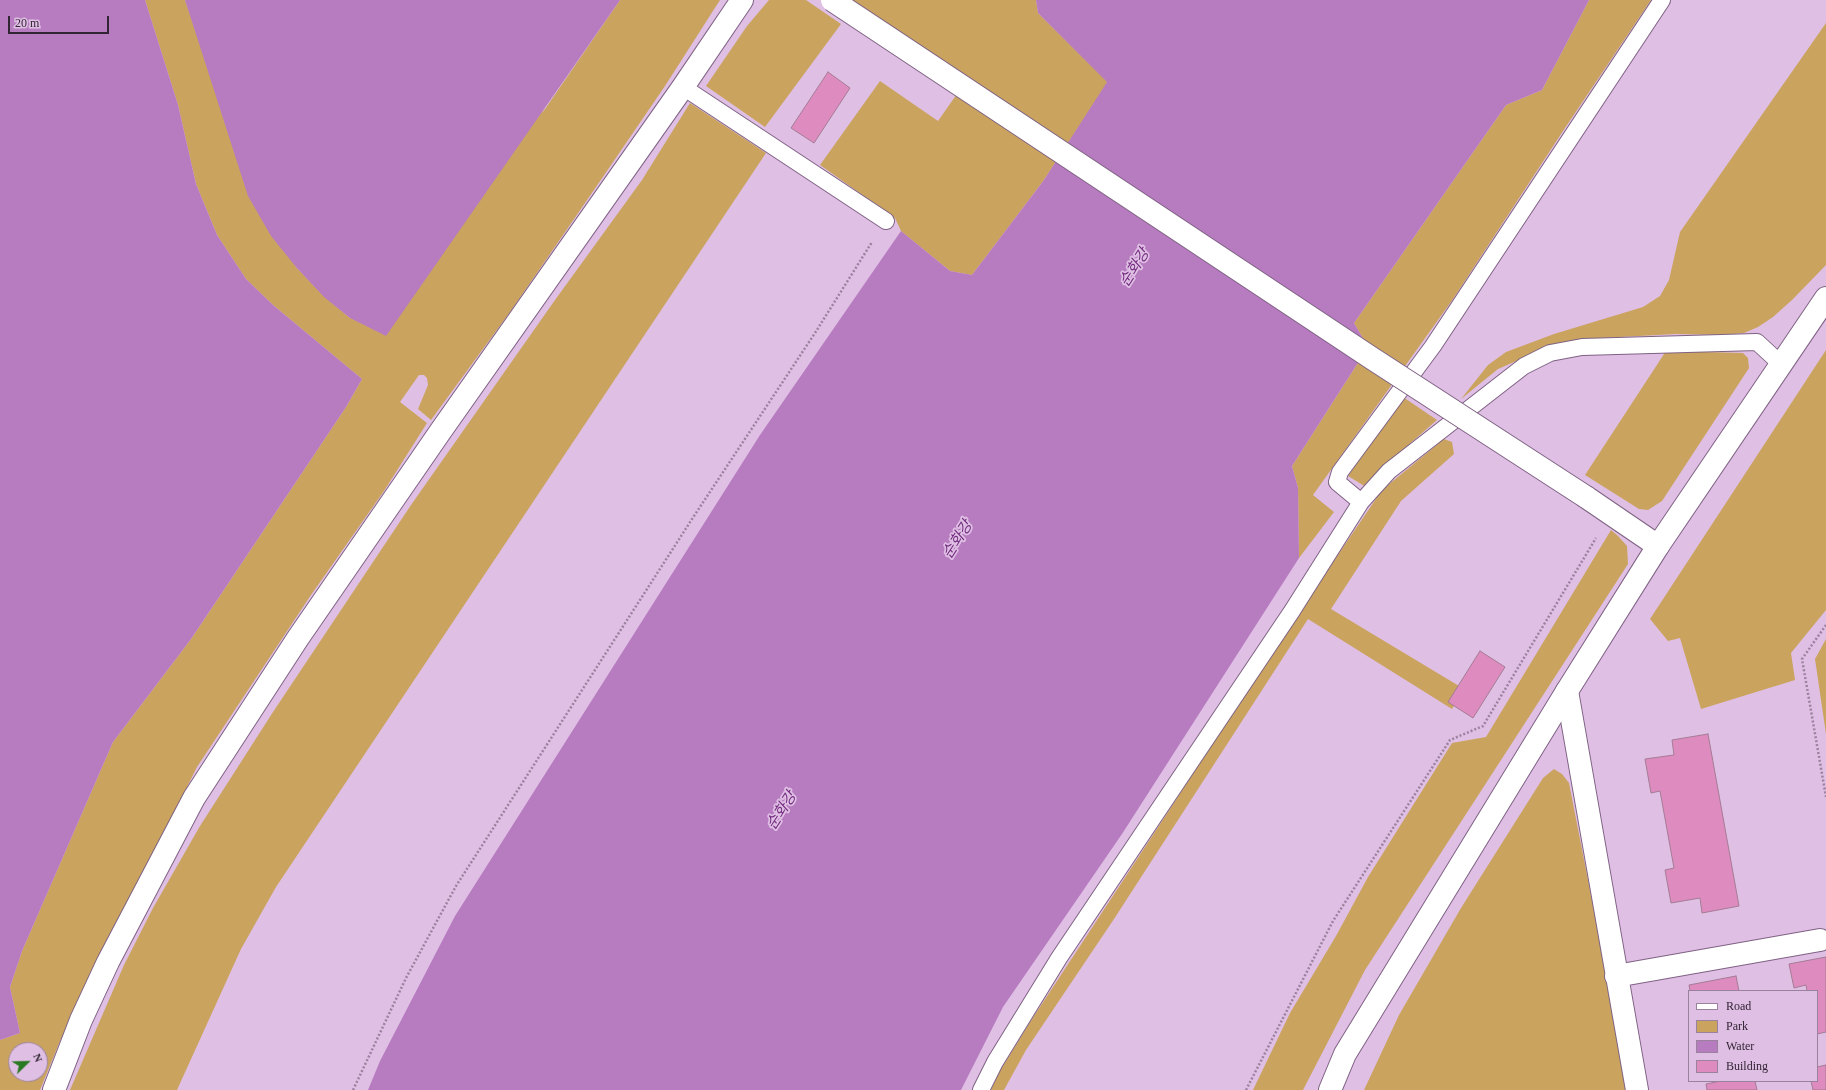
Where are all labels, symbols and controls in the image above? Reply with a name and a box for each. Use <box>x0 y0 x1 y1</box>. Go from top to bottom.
scale bar <box>10 8 111 34</box>
text: 20 m <box>15 16 39 30</box>
water label: 순화강 <box>1116 246 1154 290</box>
water label: 순화강 <box>939 518 977 562</box>
water label: 순화강 <box>763 789 801 833</box>
legend <box>1688 990 1818 1082</box>
text: Road <box>1726 999 1751 1013</box>
text: Park <box>1726 1019 1748 1033</box>
text: Water <box>1726 1039 1754 1053</box>
north arrow <box>8 1042 48 1082</box>
text: N <box>31 1052 45 1064</box>
text: Building <box>1726 1059 1768 1073</box>

